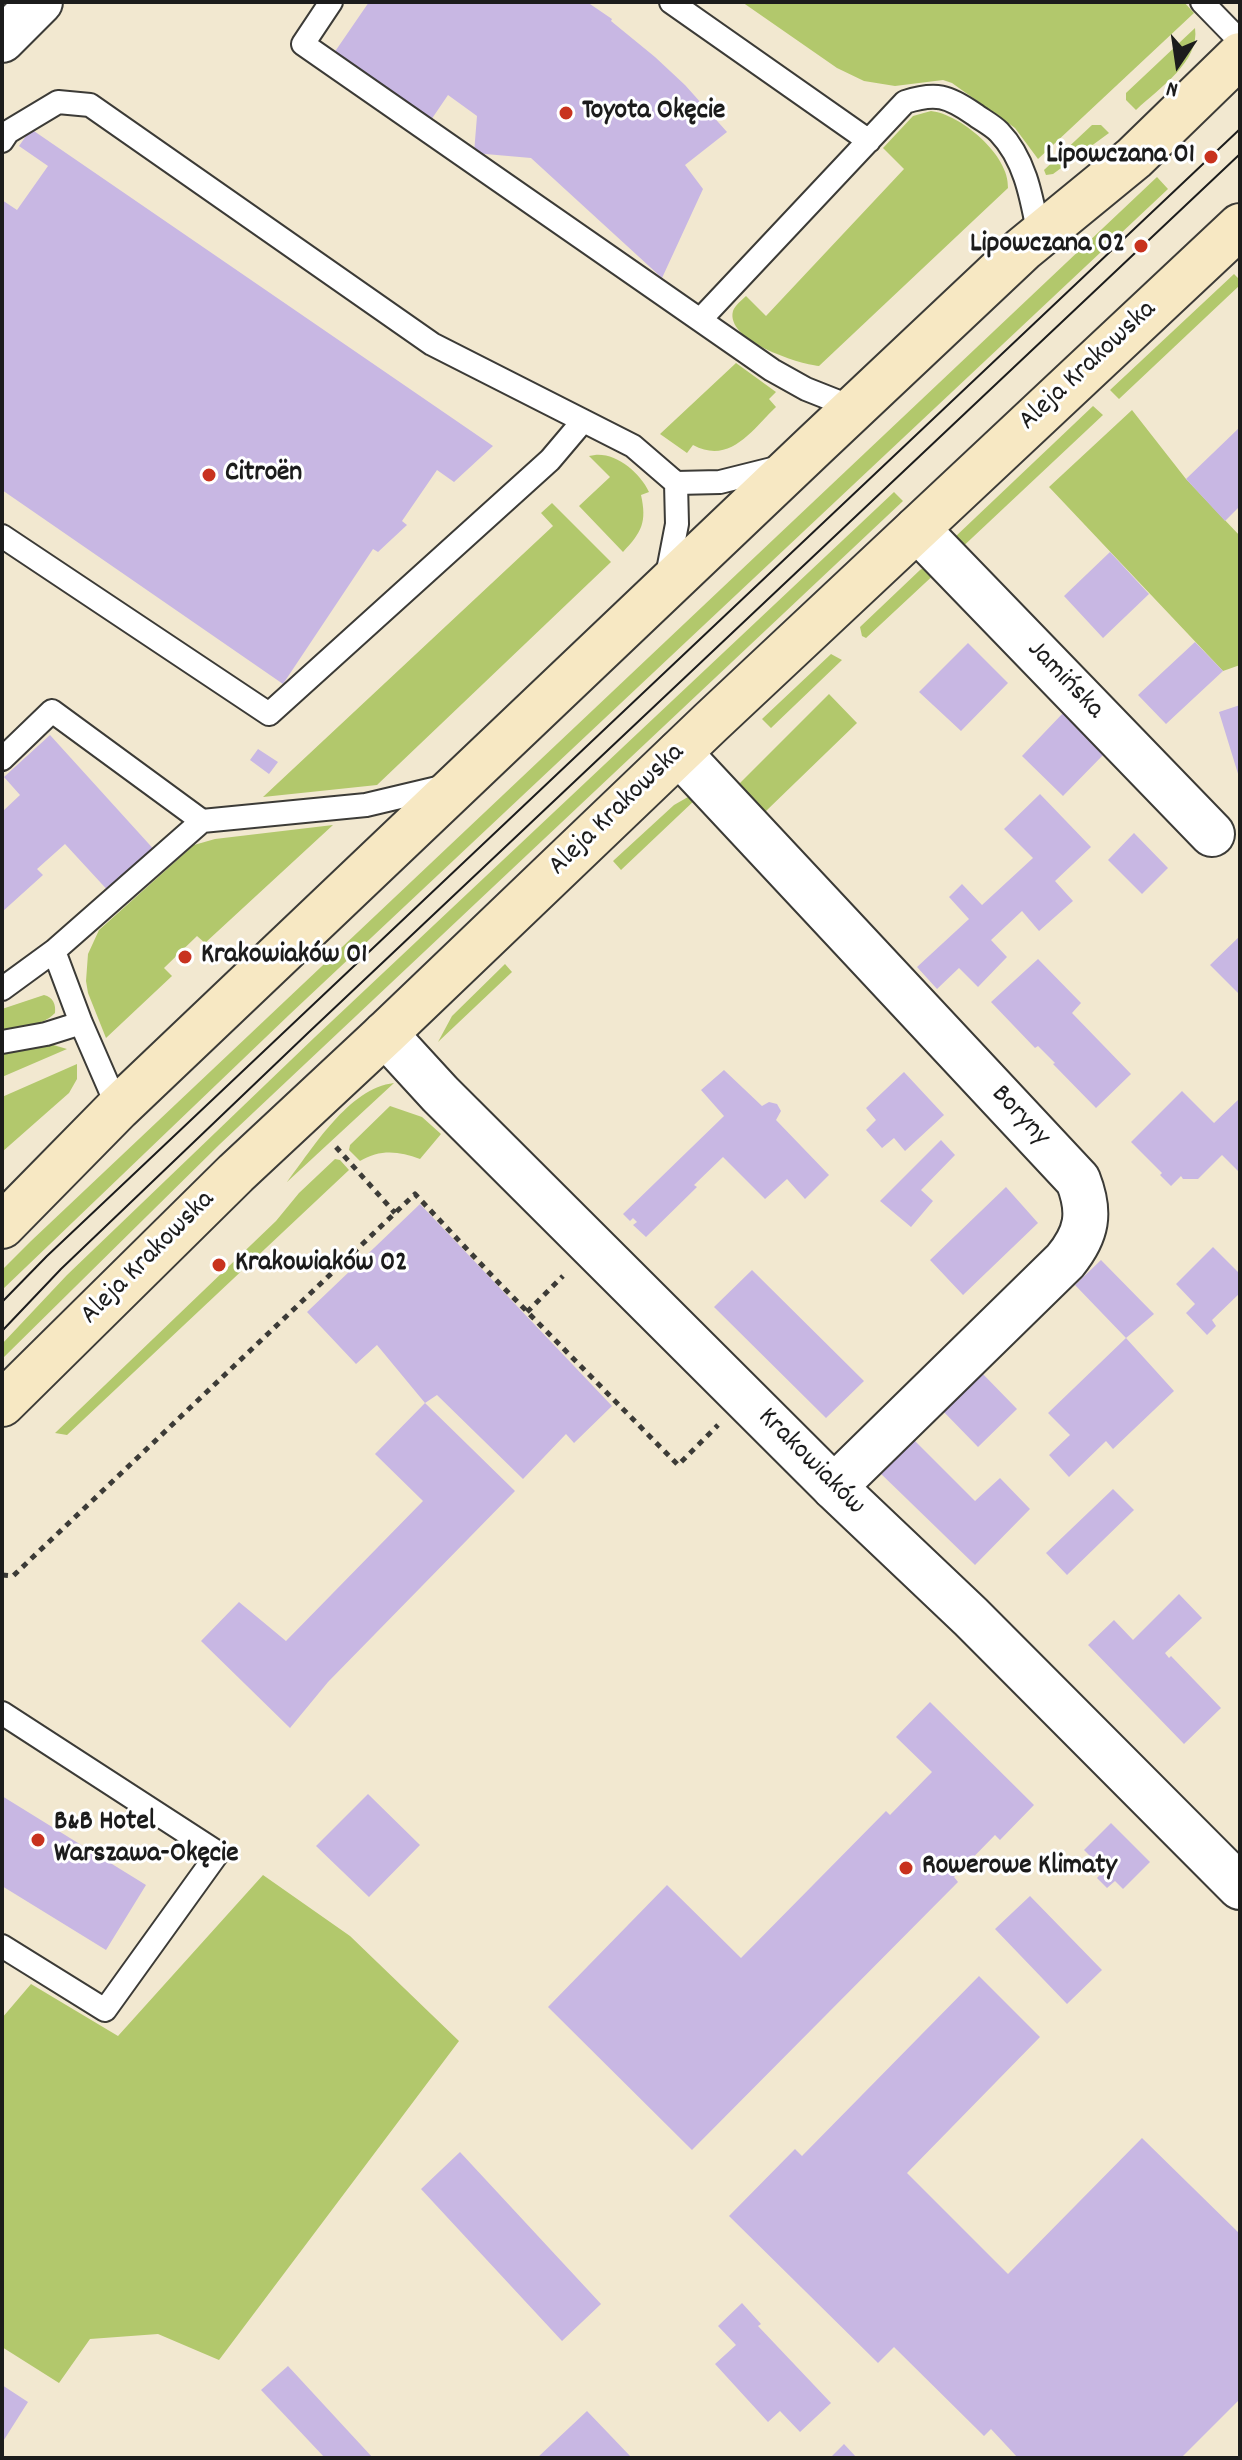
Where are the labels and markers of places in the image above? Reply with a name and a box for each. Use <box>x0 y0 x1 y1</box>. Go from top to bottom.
place label: Toyota Okęcie <box>582 96 725 130</box>
marker: Toyota Okęcie <box>557 104 575 122</box>
place label: Lipowczana 01 <box>1046 140 1195 174</box>
marker: Lipowczana 01 <box>1202 148 1220 166</box>
place label: Lipowczana 02 <box>970 229 1125 263</box>
marker: Lipowczana 02 <box>1132 237 1150 255</box>
place label: Citroën <box>225 458 302 492</box>
marker: Citroën <box>200 466 218 484</box>
place label: Krakowiaków 01 <box>201 940 367 974</box>
marker: Krakowiaków 01 <box>176 948 194 966</box>
place label: Krakowiaków 02 <box>235 1248 408 1282</box>
marker: Krakowiaków 02 <box>210 1256 228 1274</box>
place label: B&B Hotel Warszawa-Okęcie <box>54 1807 238 1873</box>
marker: B&B Hotel Warszawa-Okęcie <box>29 1831 47 1849</box>
place label: Rowerowe Klimaty <box>922 1851 1117 1885</box>
marker: Rowerowe Klimaty <box>897 1859 915 1877</box>

